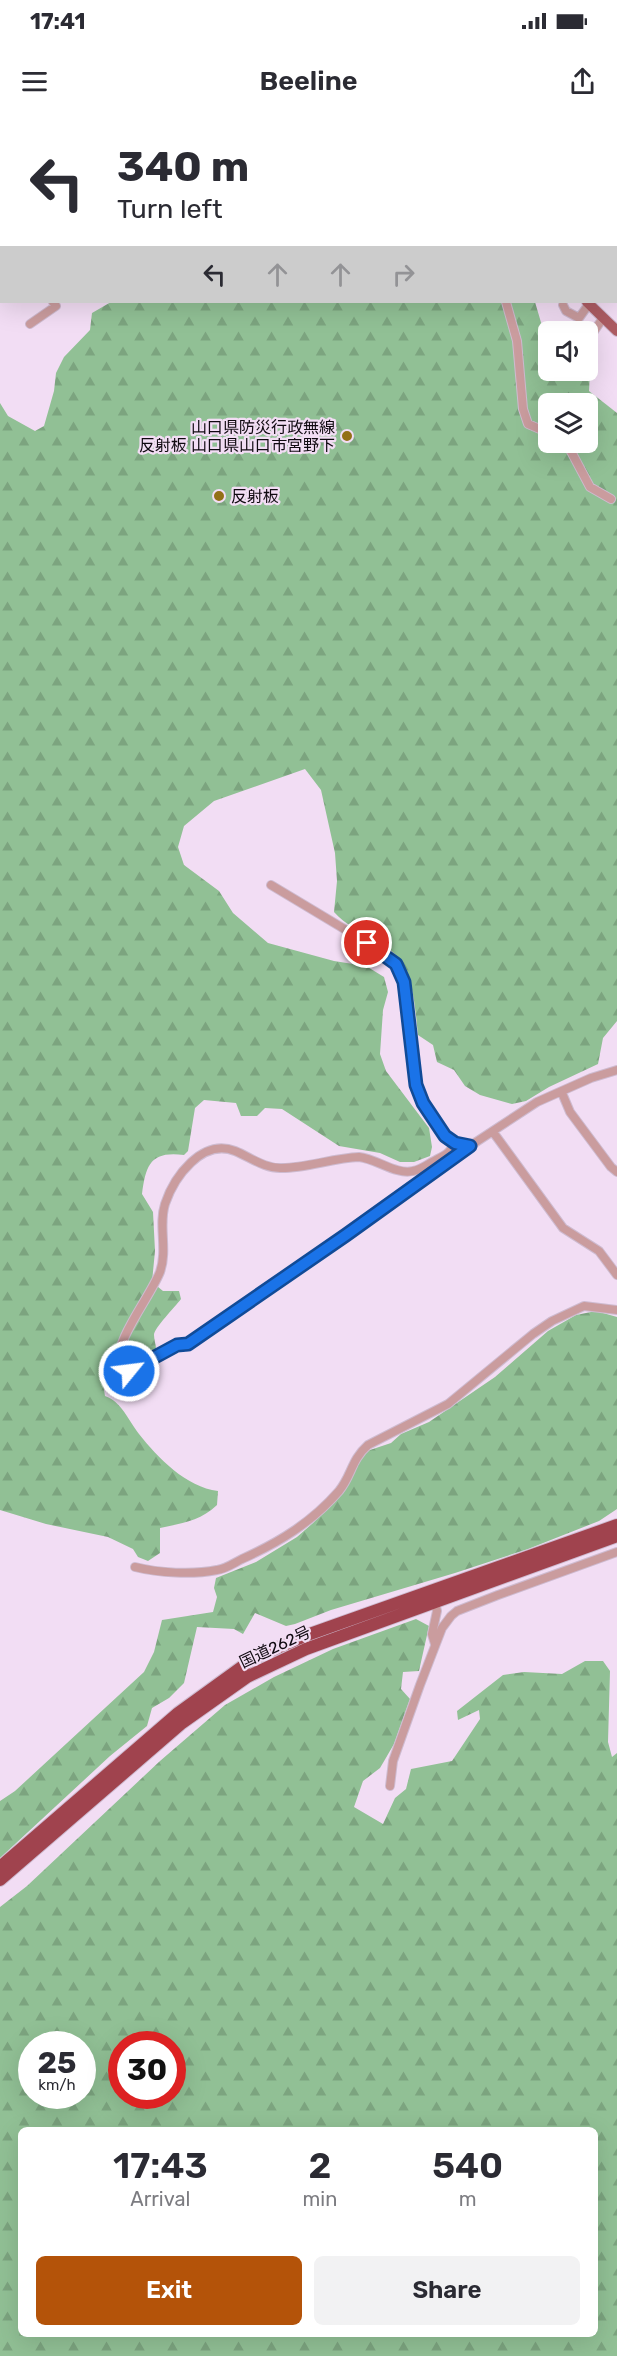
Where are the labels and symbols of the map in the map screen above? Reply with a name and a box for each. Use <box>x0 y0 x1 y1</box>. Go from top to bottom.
place label: 山口県防災行政無線 反射板 山口県山口市宮野下 <box>139 418 335 455</box>
marker: 山口県防災行政無線 反射板 山口県山口市宮野下 <box>340 429 354 443</box>
place label: 反射板 <box>231 487 279 506</box>
marker: 反射板 <box>212 489 226 503</box>
pin <box>341 917 392 968</box>
position arrow <box>97 1339 161 1403</box>
street label: 国道262号 <box>236 1622 314 1672</box>
speed limit sign: 30 <box>108 2031 186 2109</box>

